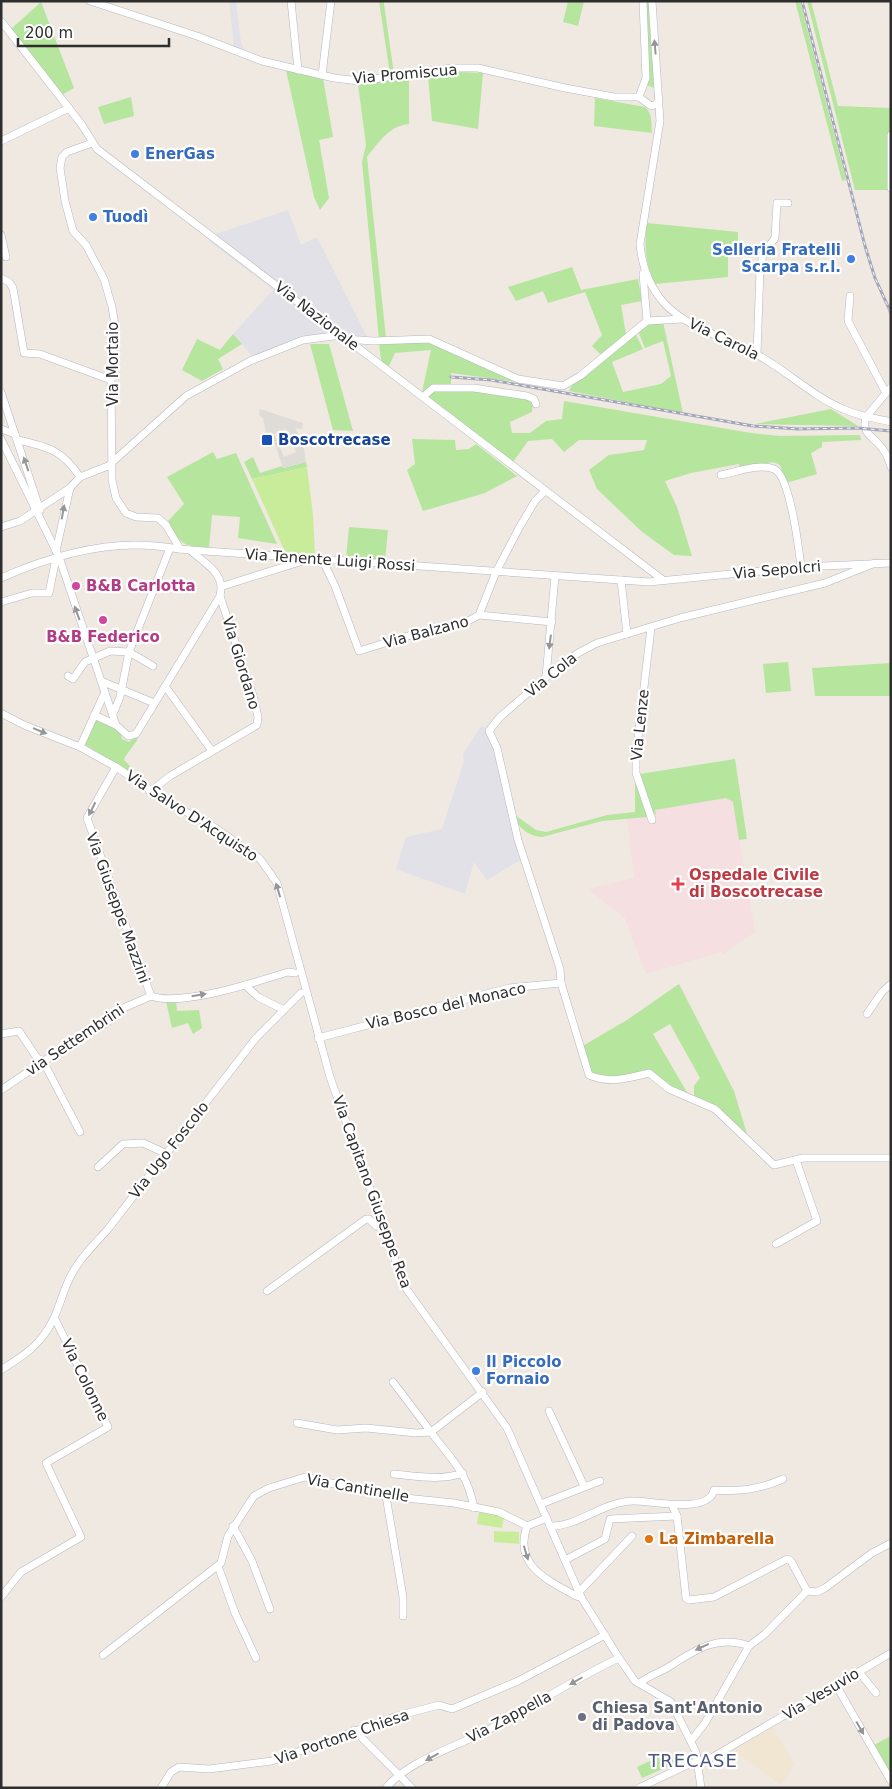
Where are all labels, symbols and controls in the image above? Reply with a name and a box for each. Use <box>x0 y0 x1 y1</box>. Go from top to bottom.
scale bar <box>18 15 169 47</box>
text: 200 m <box>25 24 73 42</box>
one-way arrow <box>650 38 658 54</box>
street label: Via Promiscua <box>352 60 458 88</box>
place label: EnerGas <box>145 145 215 163</box>
marker: EnerGas <box>129 148 141 160</box>
place label: Tuodì <box>103 208 148 226</box>
marker: Tuodì <box>87 211 99 223</box>
place label: Selleria Fratelli Scarpa s.r.l. <box>712 241 841 276</box>
marker: Selleria Fratelli Scarpa s.r.l. <box>845 253 857 265</box>
street label: Via Nazionale <box>271 278 363 354</box>
street label: Via Carola <box>686 314 762 364</box>
street label: Via Mortaio <box>104 322 122 406</box>
place label: Boscotrecase <box>278 431 391 449</box>
marker: Boscotrecase <box>260 433 274 447</box>
one-way arrow <box>21 456 29 471</box>
one-way arrow <box>60 503 68 519</box>
street label: Via Tenente Luigi Rossi <box>244 545 416 575</box>
street label: Via Sepolcri <box>732 557 822 583</box>
place label: B&B Carlotta <box>86 577 196 595</box>
marker: B&B Carlotta <box>70 580 82 592</box>
one-way arrow <box>73 606 80 621</box>
street label: Via Balzano <box>381 612 471 652</box>
marker: B&B Federico <box>97 614 109 626</box>
street label: Via Giordano <box>218 614 264 712</box>
place label: B&B Federico <box>46 628 160 646</box>
one-way arrow <box>546 634 554 650</box>
street label: Via Cola <box>522 649 580 701</box>
street label: Via Lenze <box>627 688 653 762</box>
one-way arrow <box>33 727 48 735</box>
street label: Via Salvo D'Acquisto <box>123 767 261 865</box>
one-way arrow <box>88 801 96 816</box>
street label: Via Giuseppe Mazzini <box>82 830 154 986</box>
place label: Ospedale Civile di Boscotrecase <box>689 866 823 901</box>
marker: Ospedale Civile di Boscotrecase <box>671 877 685 891</box>
one-way arrow <box>274 882 282 897</box>
street label: Via Bosco del Monaco <box>364 979 528 1033</box>
one-way arrow <box>191 990 207 998</box>
street label: via Settembrini <box>22 1000 128 1080</box>
street label: Via Capitano Giuseppe Rea <box>329 1093 415 1291</box>
street label: Via Ugo Foscolo <box>125 1098 213 1202</box>
street label: Via Colonne <box>57 1336 113 1424</box>
place label: Il Piccolo Fornaio <box>486 1353 562 1388</box>
marker: Il Piccolo Fornaio <box>470 1365 482 1377</box>
street label: Via Cantinelle <box>305 1470 411 1506</box>
place label: La Zimbarella <box>659 1530 774 1548</box>
marker: La Zimbarella <box>643 1533 655 1545</box>
one-way arrow <box>523 1545 531 1560</box>
one-way arrow <box>695 1643 709 1651</box>
street label: Via Vesuvio <box>780 1664 862 1724</box>
one-way arrow <box>569 1677 582 1686</box>
street label: Via Zappella <box>464 1687 554 1747</box>
place label: Chiesa Sant'Antonio di Padova <box>592 1699 763 1734</box>
street label: Via Portone Chiesa <box>272 1706 412 1768</box>
marker: Chiesa Sant'Antonio di Padova <box>576 1711 588 1723</box>
one-way arrow <box>856 1721 865 1734</box>
district label: TRECASE <box>647 1750 738 1771</box>
one-way arrow <box>425 1753 439 1761</box>

